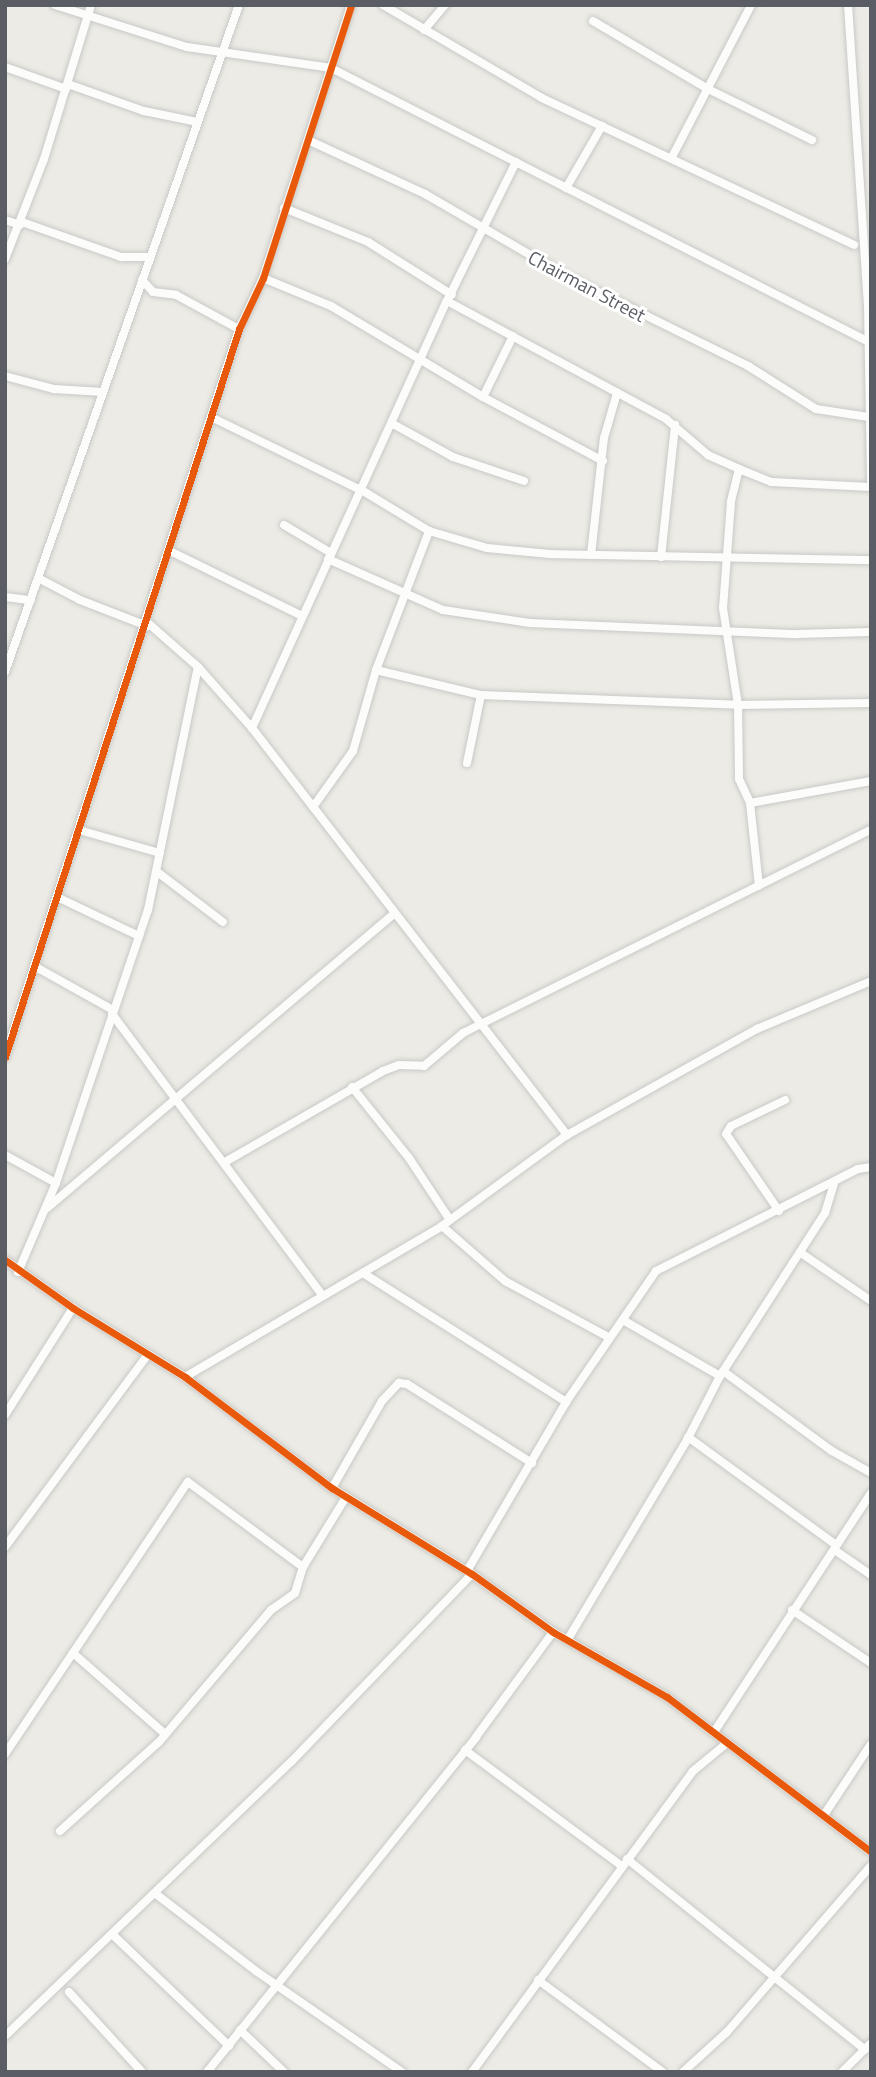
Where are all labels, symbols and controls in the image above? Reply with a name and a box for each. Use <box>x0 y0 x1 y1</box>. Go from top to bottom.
street label: Chairman Street <box>524 246 650 326</box>

